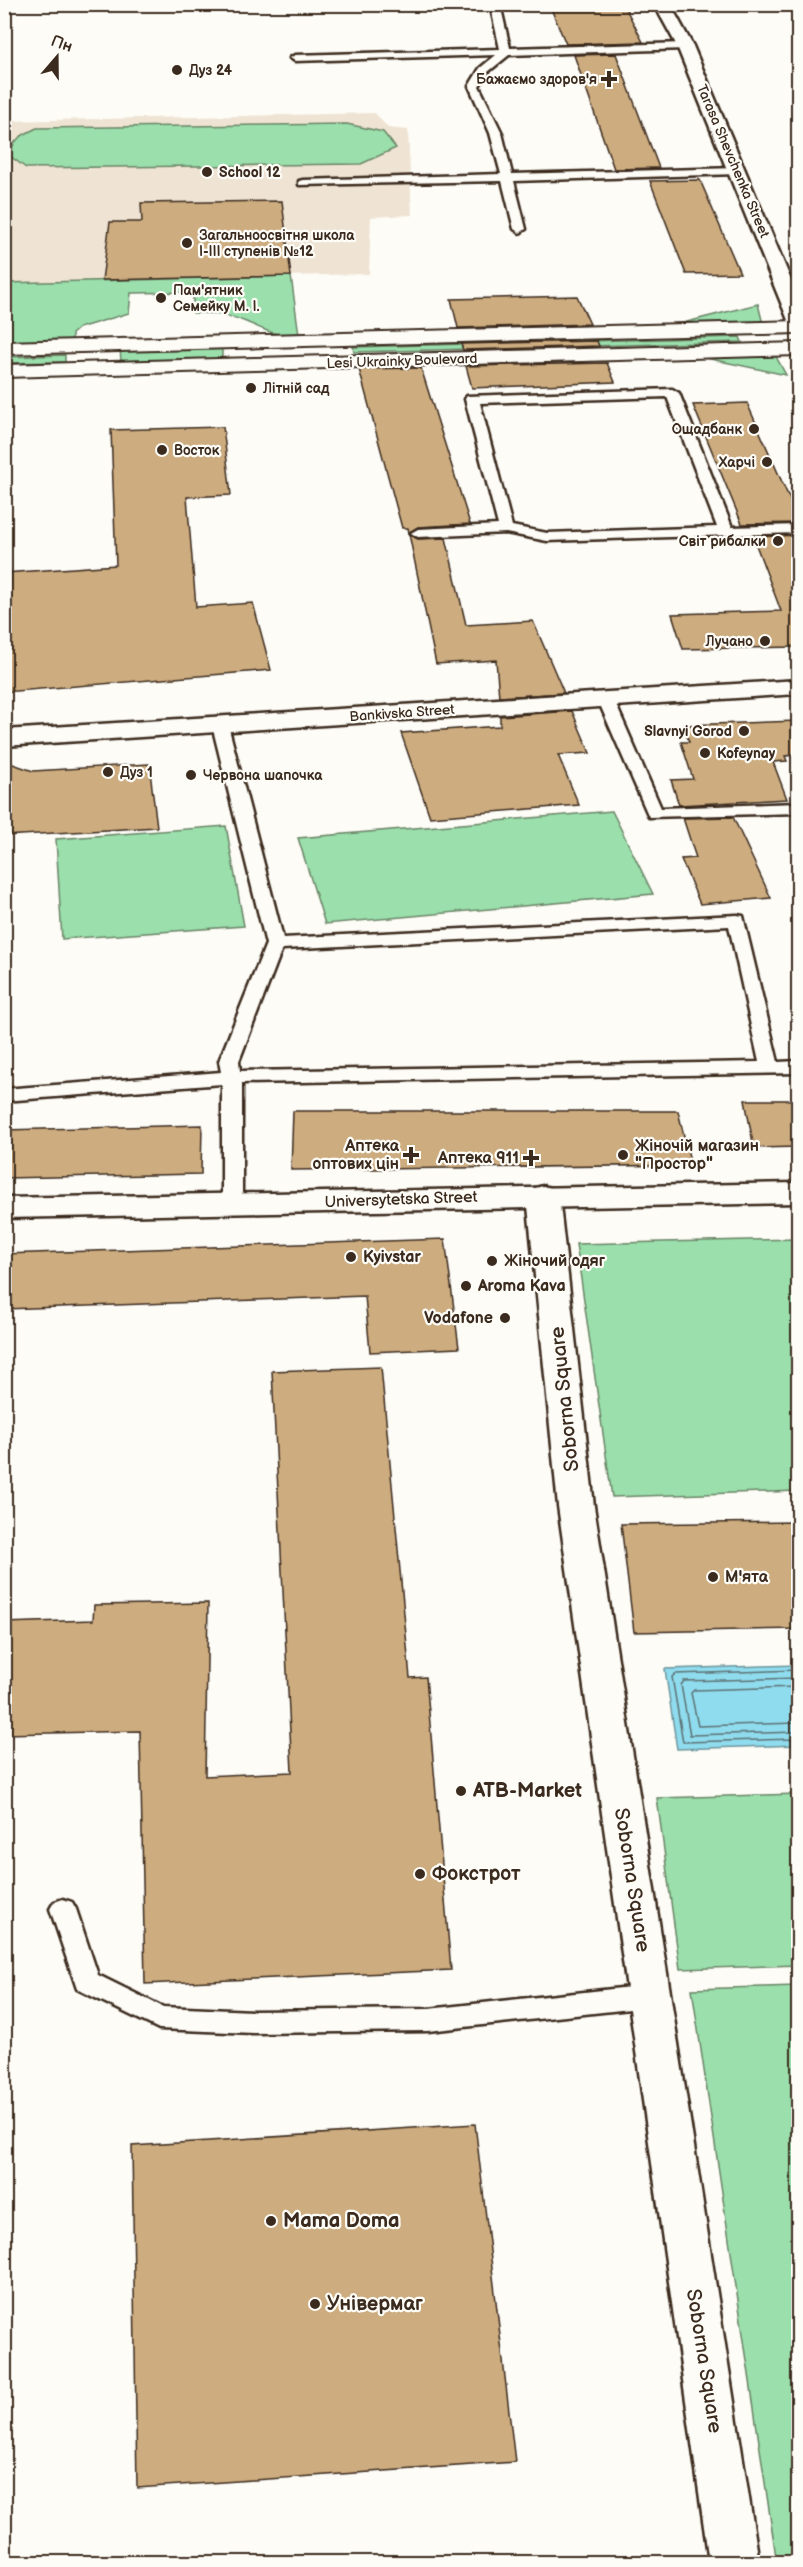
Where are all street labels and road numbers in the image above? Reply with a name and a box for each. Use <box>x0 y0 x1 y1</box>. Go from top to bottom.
street label: Tarasa Shevchenka Street <box>693 82 773 241</box>
street label: Lesi Ukrainky Boulevard <box>326 350 478 372</box>
street label: Bankivska Street <box>349 701 456 725</box>
street label: Universytetska Street <box>324 1188 478 1212</box>
street label: Soborna Square <box>545 1325 585 1473</box>
street label: Soborna Square <box>609 1806 655 1954</box>
street label: Soborna Square <box>681 2287 727 2435</box>

